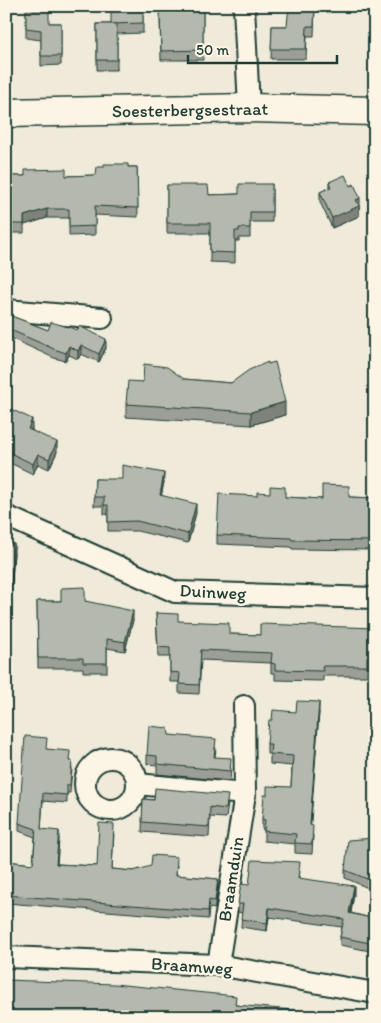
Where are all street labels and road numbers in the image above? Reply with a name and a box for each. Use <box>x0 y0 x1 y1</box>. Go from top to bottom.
street label: Soesterbergsestraat <box>112 98 269 122</box>
street label: Duinweg <box>179 579 248 605</box>
street label: Braamduin <box>213 835 249 923</box>
street label: Braamweg <box>150 952 234 980</box>

